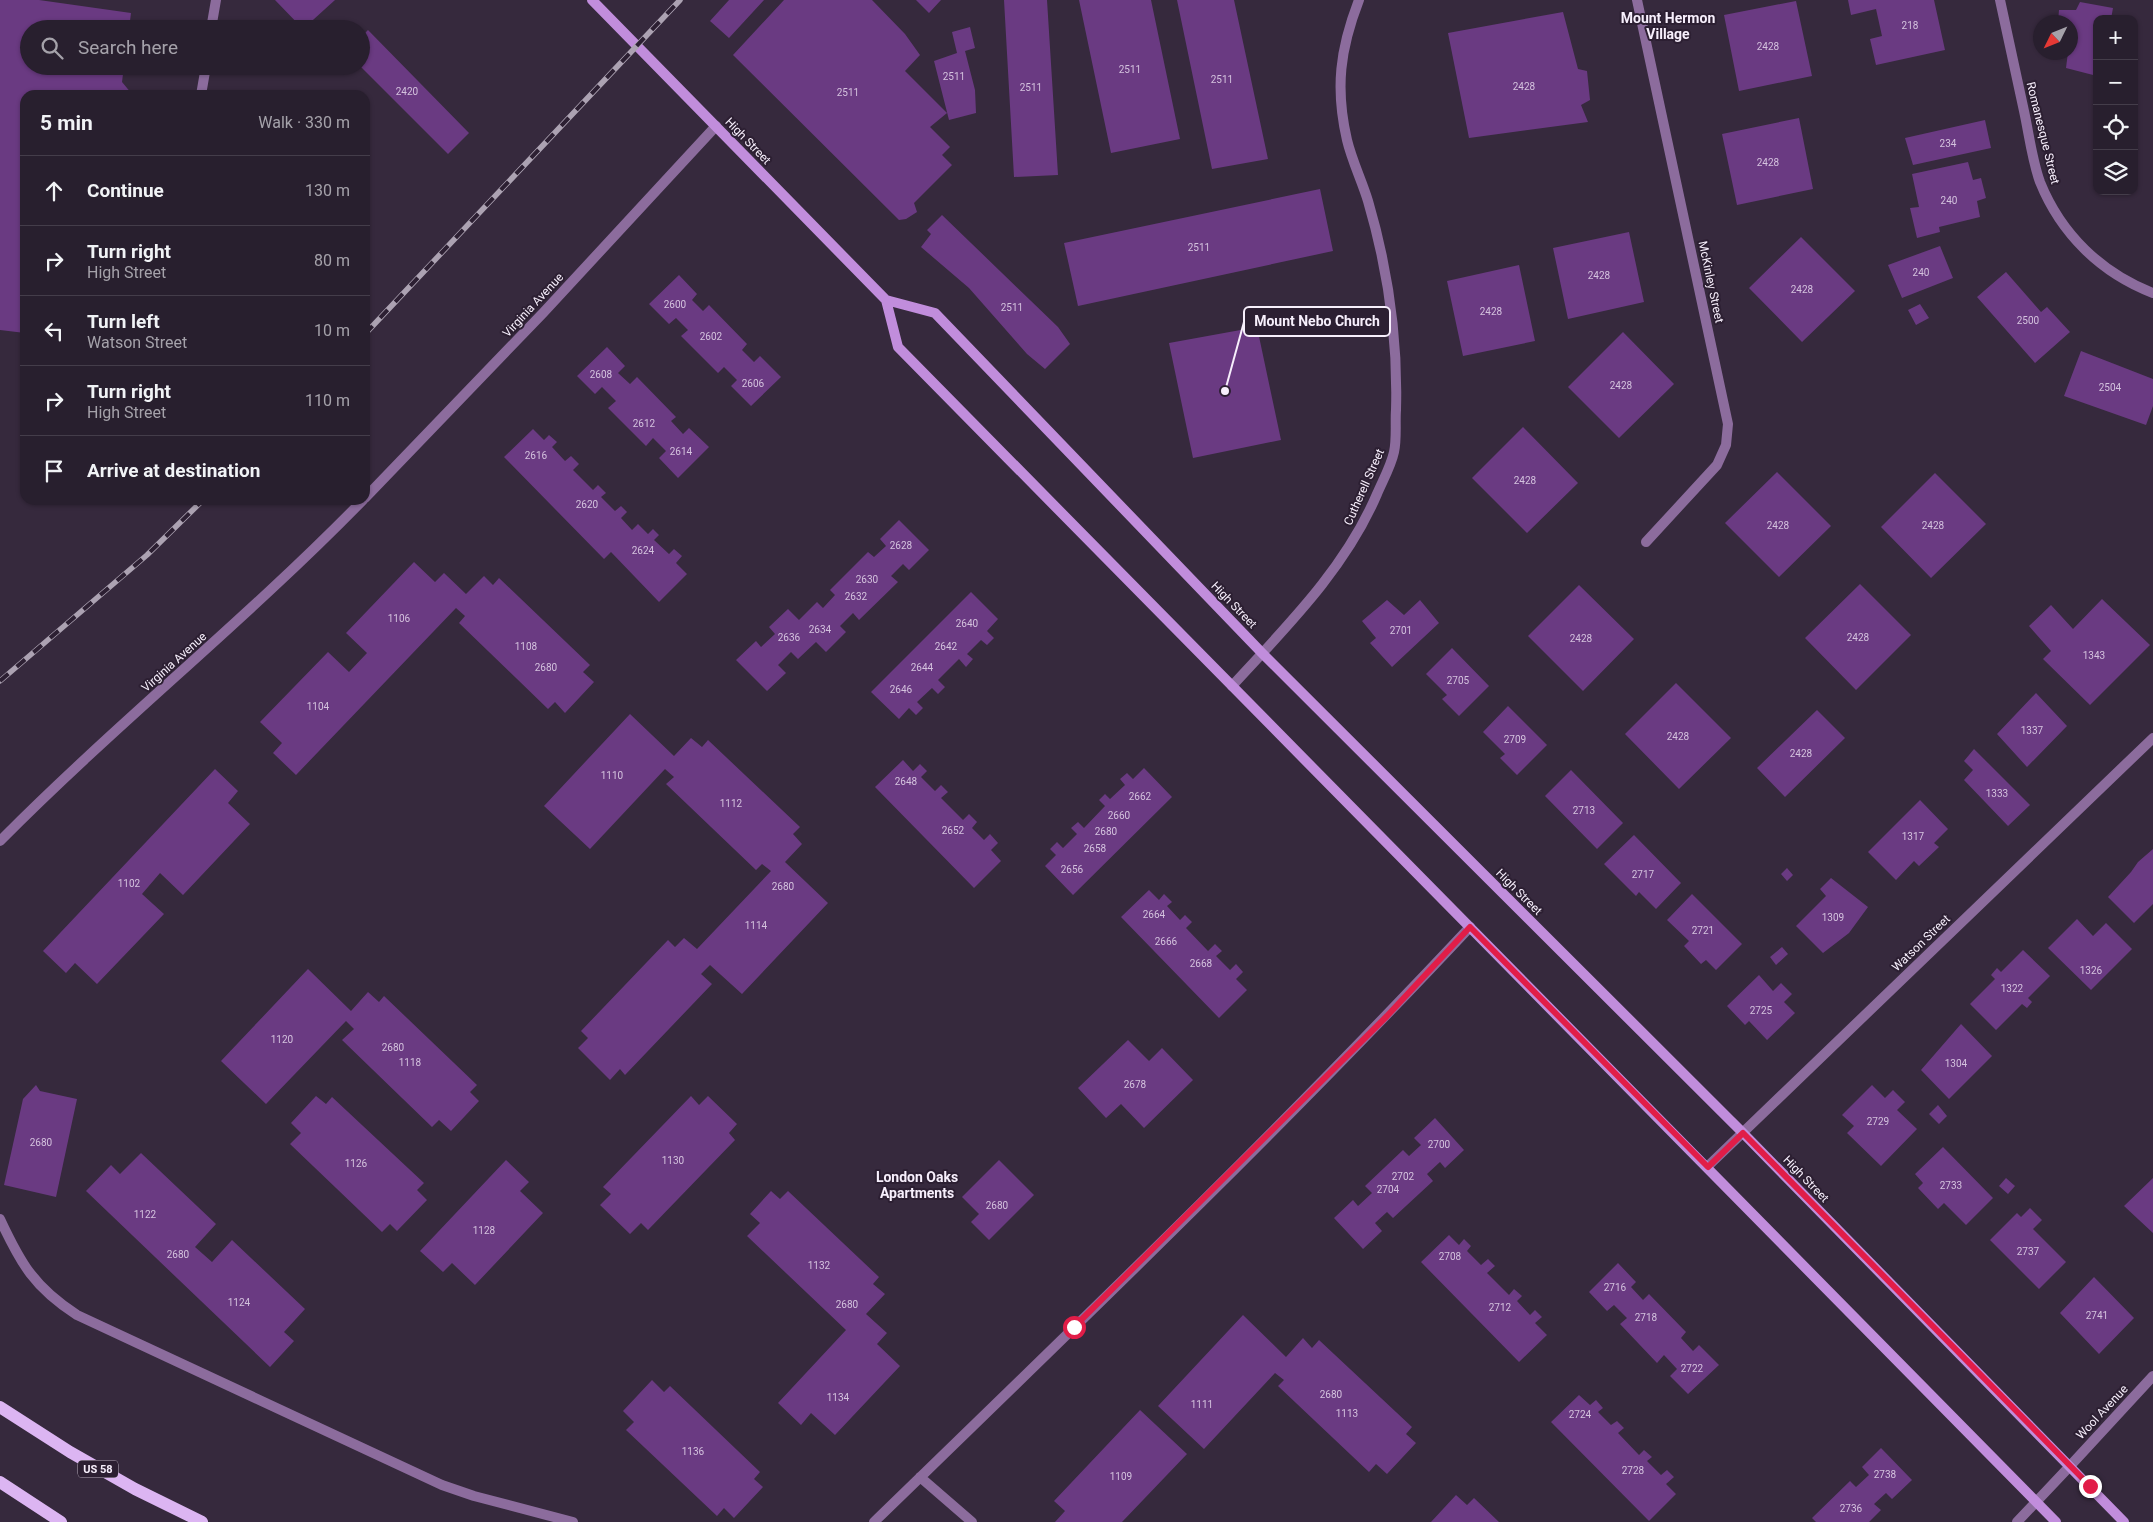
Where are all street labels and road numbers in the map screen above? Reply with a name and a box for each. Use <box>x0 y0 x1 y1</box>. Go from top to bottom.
street label: Romanesque Street <box>2024 80 2062 186</box>
street label: High Street <box>722 115 774 167</box>
street label: McKinley Street <box>1695 240 1727 324</box>
street label: Virginia Avenue <box>500 270 566 340</box>
street label: Cutherell Street <box>1341 447 1387 527</box>
street label: High Street <box>1208 579 1260 631</box>
street label: Virginia Avenue <box>139 629 209 695</box>
street label: High Street <box>1493 866 1545 918</box>
street label: Watson Street <box>1889 912 1953 974</box>
street label: High Street <box>1780 1153 1832 1205</box>
street label: Wool Avenue <box>2073 1382 2131 1442</box>
road number: US 58 <box>78 1460 118 1478</box>

